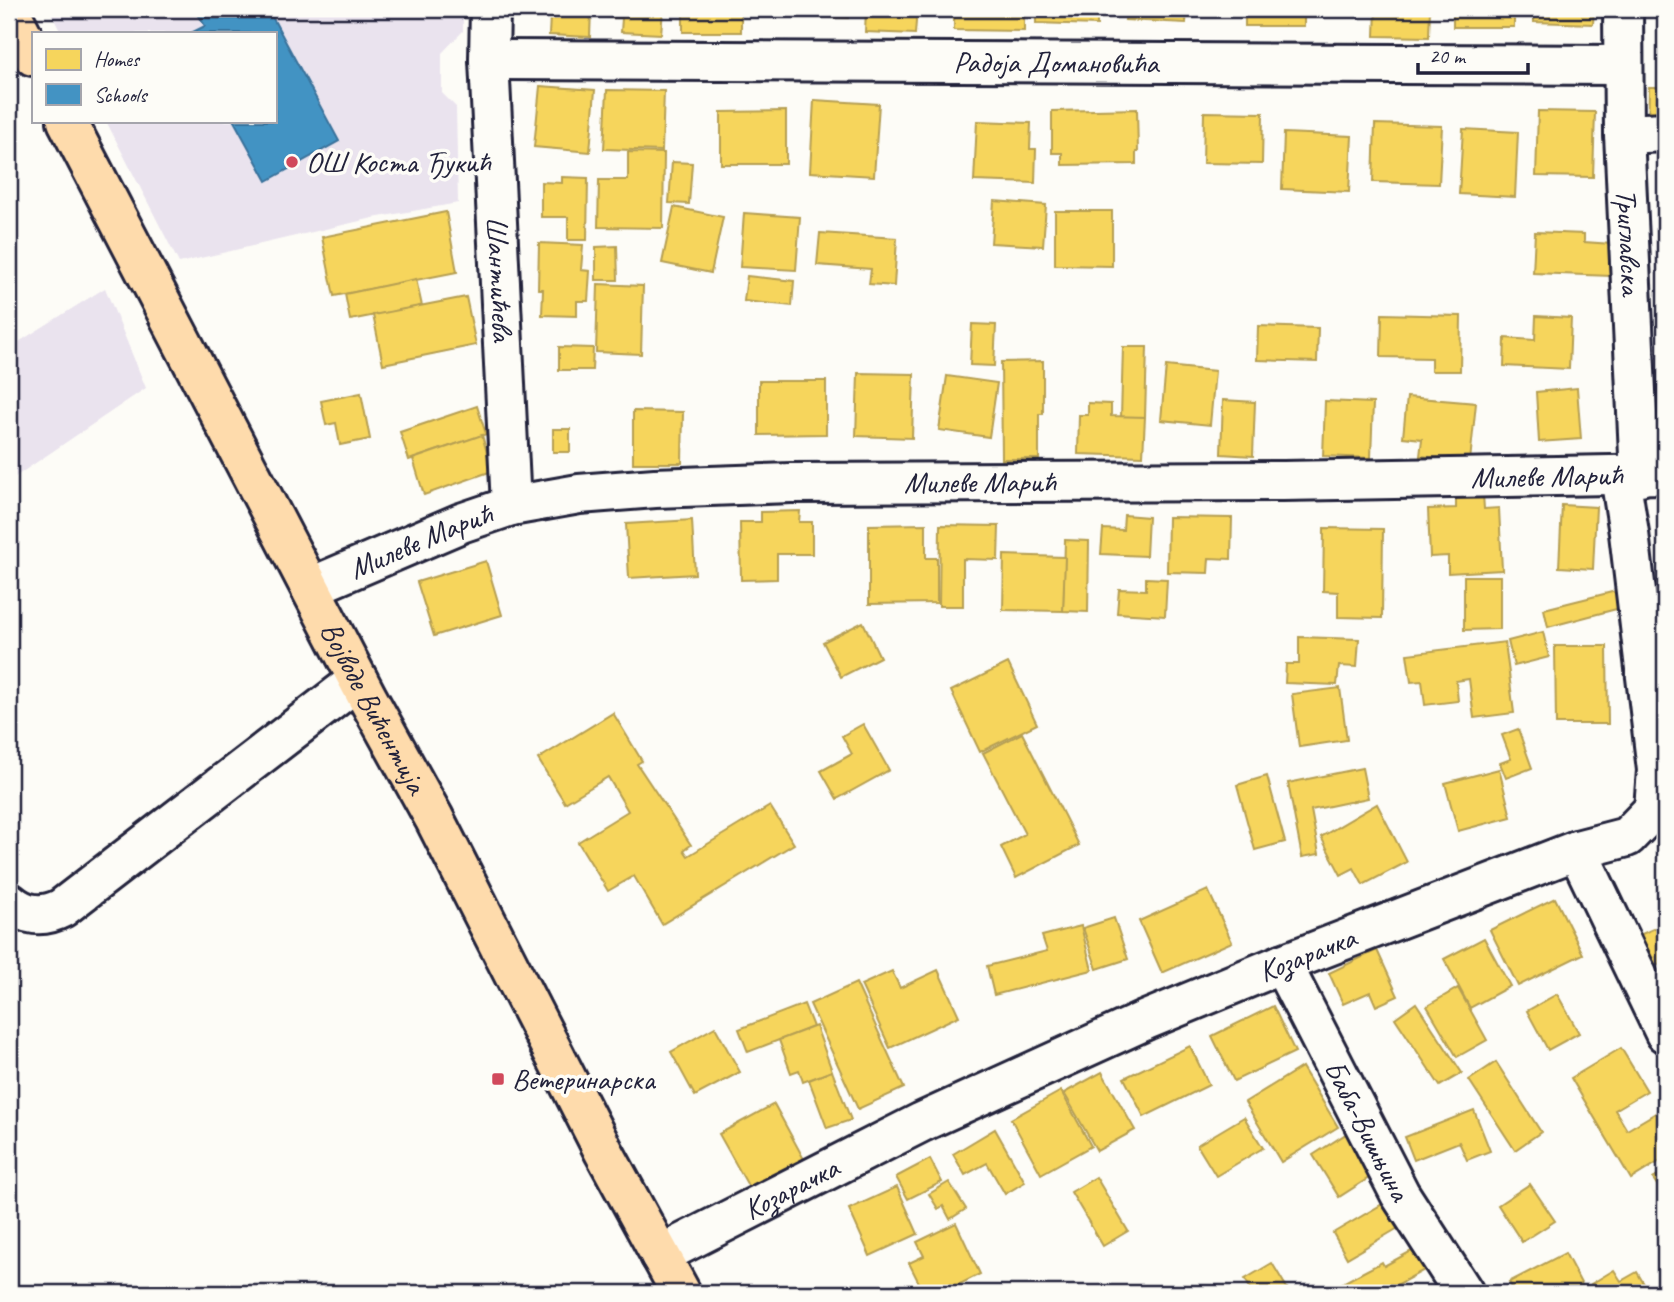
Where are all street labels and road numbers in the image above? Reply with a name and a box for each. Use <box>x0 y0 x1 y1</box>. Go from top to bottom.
street label: Радоја Домановића <box>953 43 1160 82</box>
street label: Триглавска <box>1608 188 1651 299</box>
street label: Шантићева <box>478 215 522 344</box>
street label: Милеве Марић <box>1471 456 1625 497</box>
street label: Милеве Марић <box>904 463 1058 502</box>
street label: Милеве Марић <box>343 494 499 588</box>
street label: Војводе Вићентија <box>312 615 437 802</box>
street label: Козарачка <box>1253 918 1363 991</box>
street label: Баба-Вишњина <box>1315 1054 1420 1209</box>
street label: Козарачка <box>737 1148 847 1228</box>

